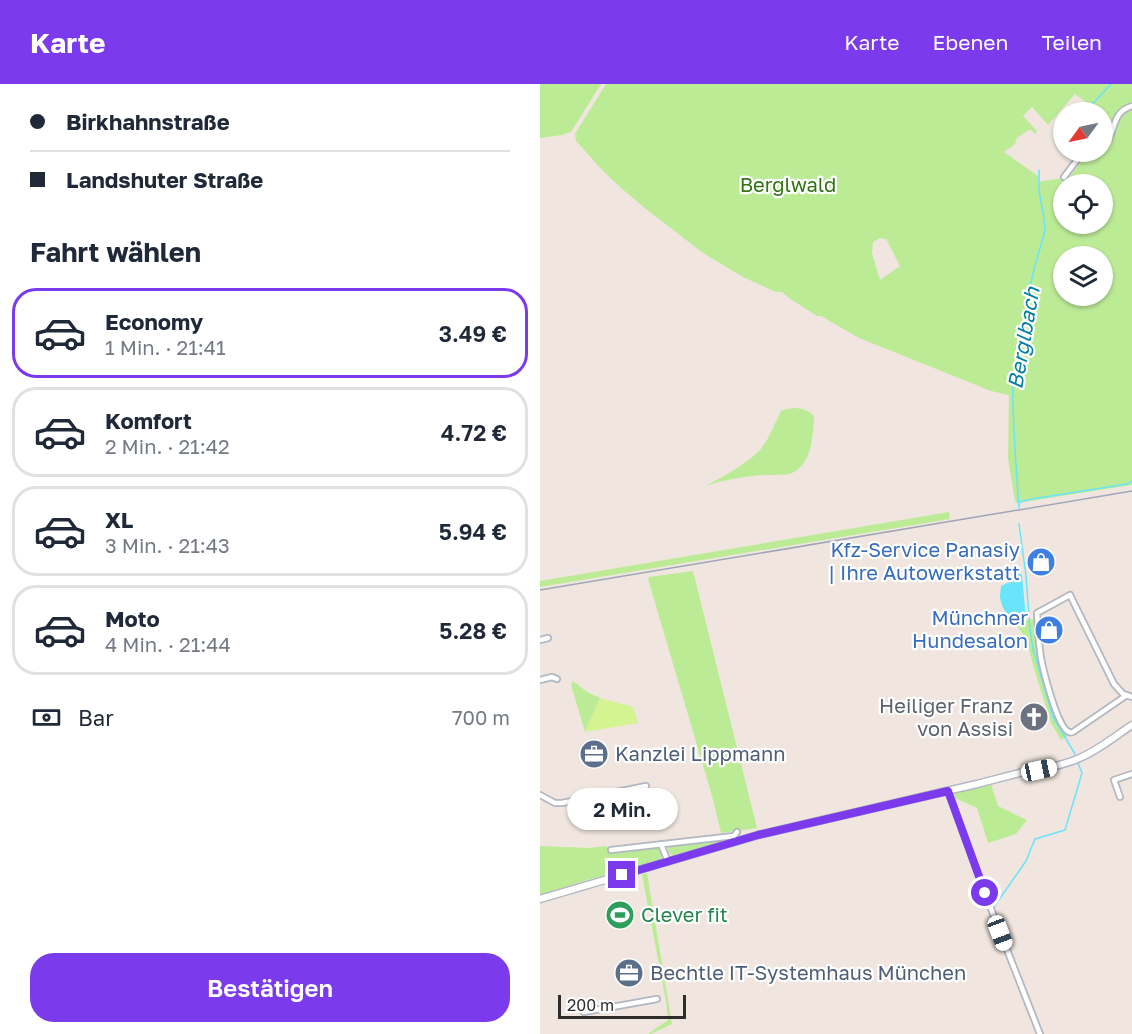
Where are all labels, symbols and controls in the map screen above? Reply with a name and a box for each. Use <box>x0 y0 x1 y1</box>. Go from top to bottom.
text: Karte <box>30 26 105 59</box>
text: Karte <box>844 29 900 55</box>
text: Ebenen <box>933 29 1008 55</box>
text: Teilen <box>1041 29 1102 55</box>
north arrow <box>1053 102 1113 162</box>
map controls <box>1053 102 1113 306</box>
text: Birkhahnstraße <box>66 108 230 135</box>
text: Landshuter Straße <box>66 166 263 193</box>
park label: Berglwald <box>740 172 836 196</box>
button: locate <box>1053 174 1113 234</box>
text: Fahrt wählen <box>30 236 201 268</box>
button: layers <box>1053 246 1113 306</box>
water label: Berglbach <box>1001 284 1045 391</box>
icon: car <box>33 306 87 360</box>
text: Economy <box>105 308 203 335</box>
text: 3.49 € <box>439 320 507 347</box>
text: 1 Min. · 21:41 <box>105 335 226 359</box>
icon: car <box>33 405 87 459</box>
text: Komfort <box>105 407 192 434</box>
text: 4.72 € <box>441 419 507 446</box>
text: 2 Min. · 21:42 <box>105 434 230 458</box>
icon: car <box>33 504 87 558</box>
text: XL <box>105 506 133 533</box>
text: 5.94 € <box>439 518 507 545</box>
text: 3 Min. · 21:43 <box>105 533 230 557</box>
place label: Kfz-Service Panasiy | Ihre Autowerkstatt <box>828 537 1020 584</box>
shop icon: Kfz-Service Panasiy | Ihre Autowerkstatt <box>1025 546 1057 578</box>
icon: car <box>33 603 87 657</box>
text: Moto <box>105 605 160 632</box>
place label: Münchner Hundesalon <box>912 605 1028 652</box>
shop icon: Münchner Hundesalon <box>1033 614 1065 646</box>
text: 5.28 € <box>439 617 507 644</box>
text: 4 Min. · 21:44 <box>105 632 231 656</box>
place label: Heiliger Franz von Assisi <box>879 693 1013 740</box>
icon: cash <box>30 701 63 734</box>
church icon: Heiliger Franz von Assisi <box>1018 701 1050 733</box>
text: Bar <box>78 704 114 731</box>
text: 700 m <box>452 705 510 729</box>
office icon: Kanzlei Lippmann <box>578 738 610 770</box>
place label: Kanzlei Lippmann <box>615 741 786 765</box>
car <box>1020 757 1058 783</box>
callout: 2 Min. <box>566 788 678 830</box>
text: 2 Min. <box>593 797 652 821</box>
route end <box>608 861 635 888</box>
route start <box>971 879 998 906</box>
sports icon: Clever fit <box>604 899 636 931</box>
place label: Clever fit <box>641 902 728 926</box>
car <box>985 913 1015 953</box>
button: Bestätigen <box>30 953 510 1022</box>
office icon: Bechtle IT-Systemhaus München <box>613 957 645 989</box>
place label: Bechtle IT-Systemhaus München <box>650 960 966 984</box>
scale bar <box>558 992 686 1020</box>
text: 200 m <box>567 995 614 1015</box>

